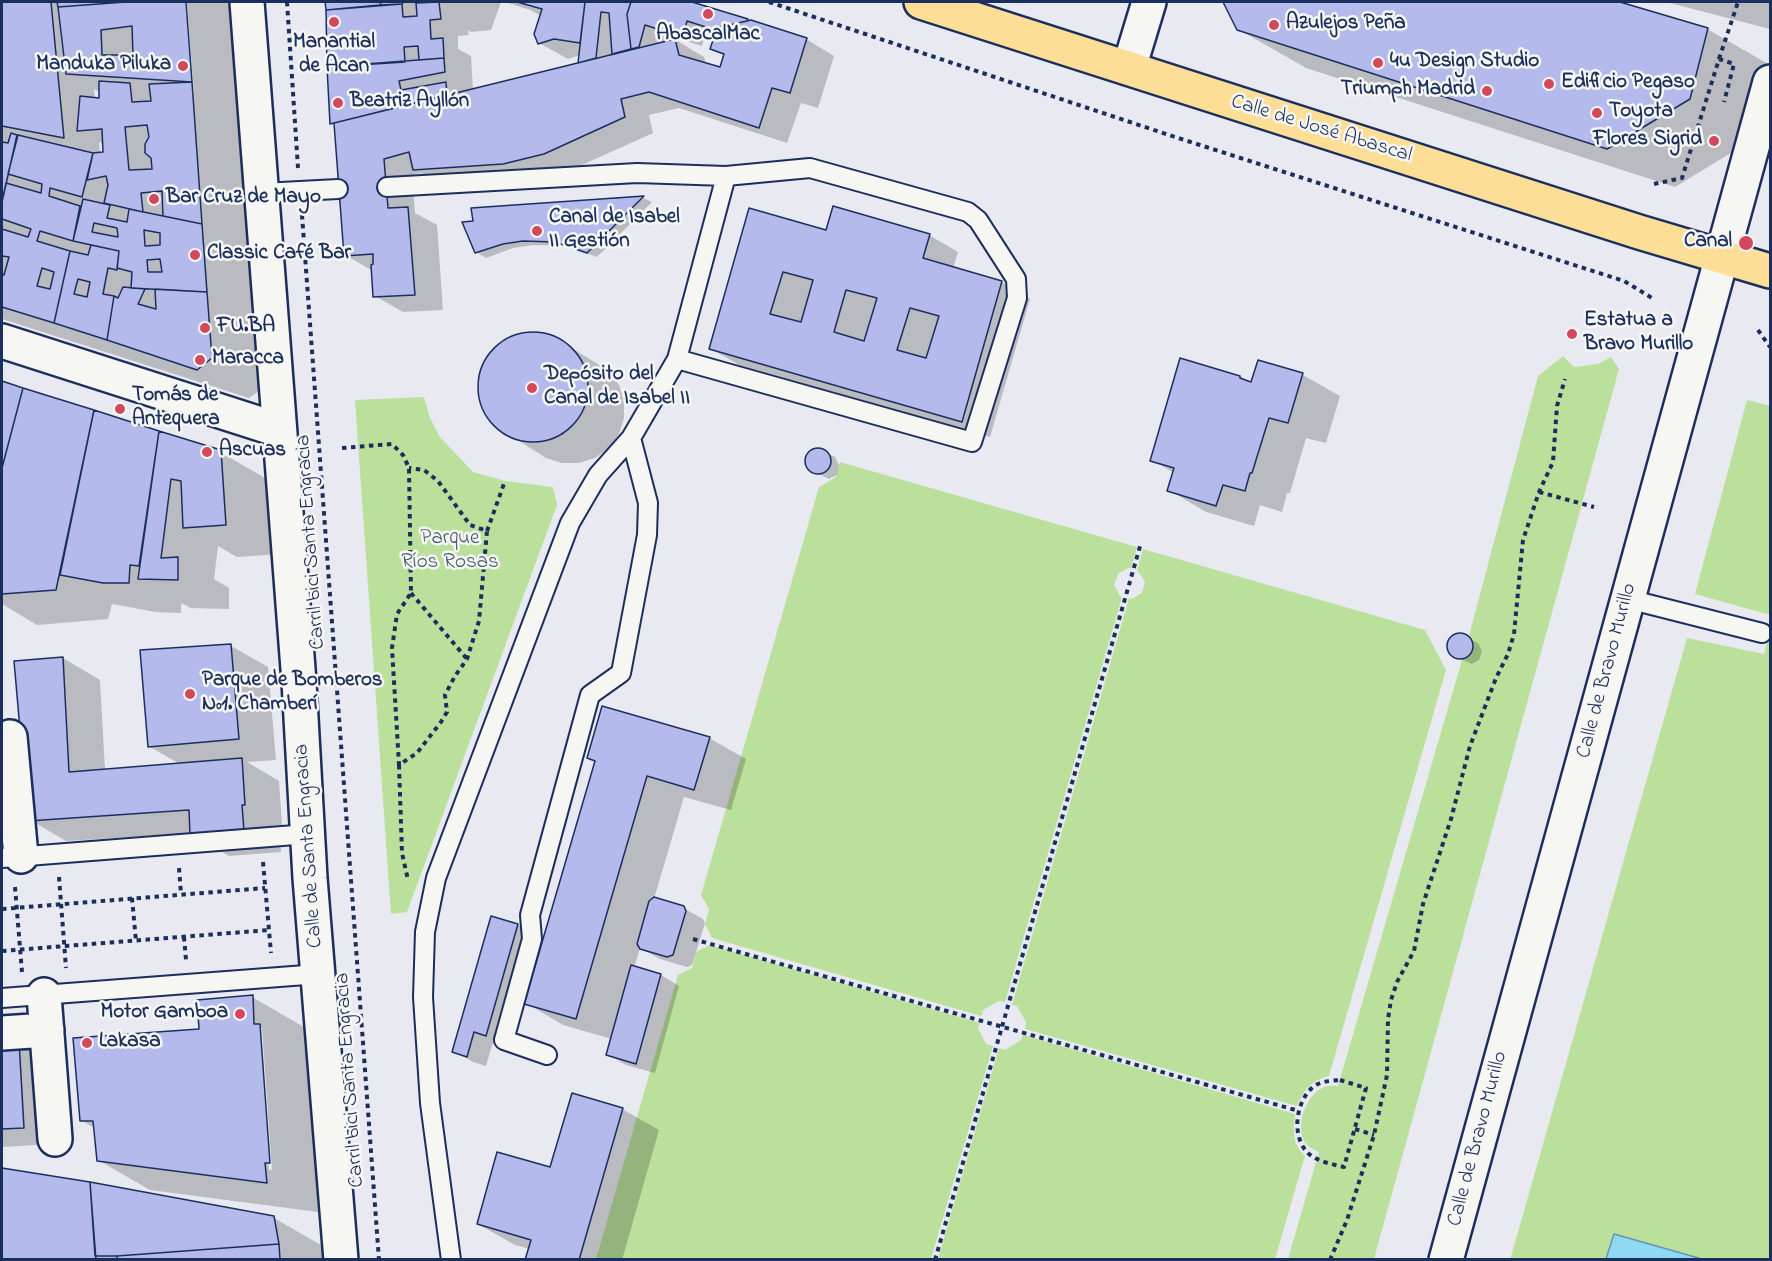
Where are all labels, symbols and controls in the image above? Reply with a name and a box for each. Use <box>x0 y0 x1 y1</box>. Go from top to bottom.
marker: AbascalMac <box>701 7 715 21</box>
place label: Azulejos Peña <box>1286 12 1406 38</box>
marker: Manantial de Acan <box>327 15 341 29</box>
marker: Azulejos Peña <box>1267 18 1281 32</box>
place label: AbascalMac <box>656 23 760 49</box>
place label: Manantial de Acan <box>293 31 375 81</box>
place label: 4u Design Studio <box>1390 50 1539 76</box>
place label: Manduka Piluka <box>36 53 171 79</box>
marker: 4u Design Studio <box>1371 56 1385 70</box>
marker: Manduka Piluka <box>176 59 190 73</box>
place label: Edificio Pegaso <box>1561 71 1695 97</box>
marker: Edificio Pegaso <box>1542 77 1556 91</box>
place label: Triumph Madrid <box>1340 78 1475 104</box>
marker: Triumph Madrid <box>1480 84 1494 98</box>
place label: Beatriz Ayllón <box>350 90 469 116</box>
street label: Calle de José Abascal <box>1228 90 1414 170</box>
marker: Beatriz Ayllón <box>331 96 345 110</box>
place label: Toyota <box>1609 100 1673 126</box>
marker: Toyota <box>1590 106 1604 120</box>
place label: Flores Sigrid <box>1593 128 1702 154</box>
marker: Flores Sigrid <box>1707 134 1721 148</box>
place label: Bar Cruz de Mayo <box>166 186 321 212</box>
marker: Bar Cruz de Mayo <box>147 192 161 206</box>
place label: Canal de Isabel II Gestión <box>549 206 680 256</box>
marker: Canal de Isabel II Gestión <box>530 224 544 238</box>
place label: Canal <box>1684 230 1732 256</box>
marker: Canal <box>1737 234 1755 252</box>
place label: Classic Café Bar <box>207 242 351 268</box>
marker: Classic Café Bar <box>188 248 202 262</box>
place label: Estatua a Bravo Murillo <box>1584 309 1693 359</box>
place label: FU.BA <box>217 315 275 341</box>
marker: FU.BA <box>198 321 212 335</box>
marker: Estatua a Bravo Murillo <box>1565 327 1579 341</box>
place label: Maracca <box>212 347 284 373</box>
marker: Maracca <box>193 353 207 367</box>
place label: Depósito del Canal de Isabel II <box>544 363 690 413</box>
marker: Depósito del Canal de Isabel II <box>525 381 539 395</box>
place label: Tomás de Antequera <box>132 384 220 434</box>
marker: Tomás de Antequera <box>113 402 127 416</box>
street label: Carril bici Santa Engracia <box>292 434 332 650</box>
place label: Ascuas <box>219 439 286 465</box>
marker: Ascuas <box>200 445 214 459</box>
park label: Parque Ríos Rosas <box>401 527 499 577</box>
street label: Calle de Bravo Murillo <box>1573 581 1643 761</box>
place label: Parque de Bomberos Nº1. Chamberí <box>202 669 383 719</box>
marker: Parque de Bomberos Nº1. Chamberí <box>183 687 197 701</box>
street label: Calle de Santa Engracia <box>290 743 330 949</box>
street label: Carril bici Santa Engracia <box>331 972 371 1188</box>
place label: Motor Gamboa <box>100 1001 228 1027</box>
marker: Motor Gamboa <box>233 1007 247 1021</box>
place label: Lakasa <box>99 1030 161 1056</box>
marker: Lakasa <box>80 1036 94 1050</box>
street label: Calle de Bravo Murillo <box>1444 1049 1514 1229</box>

